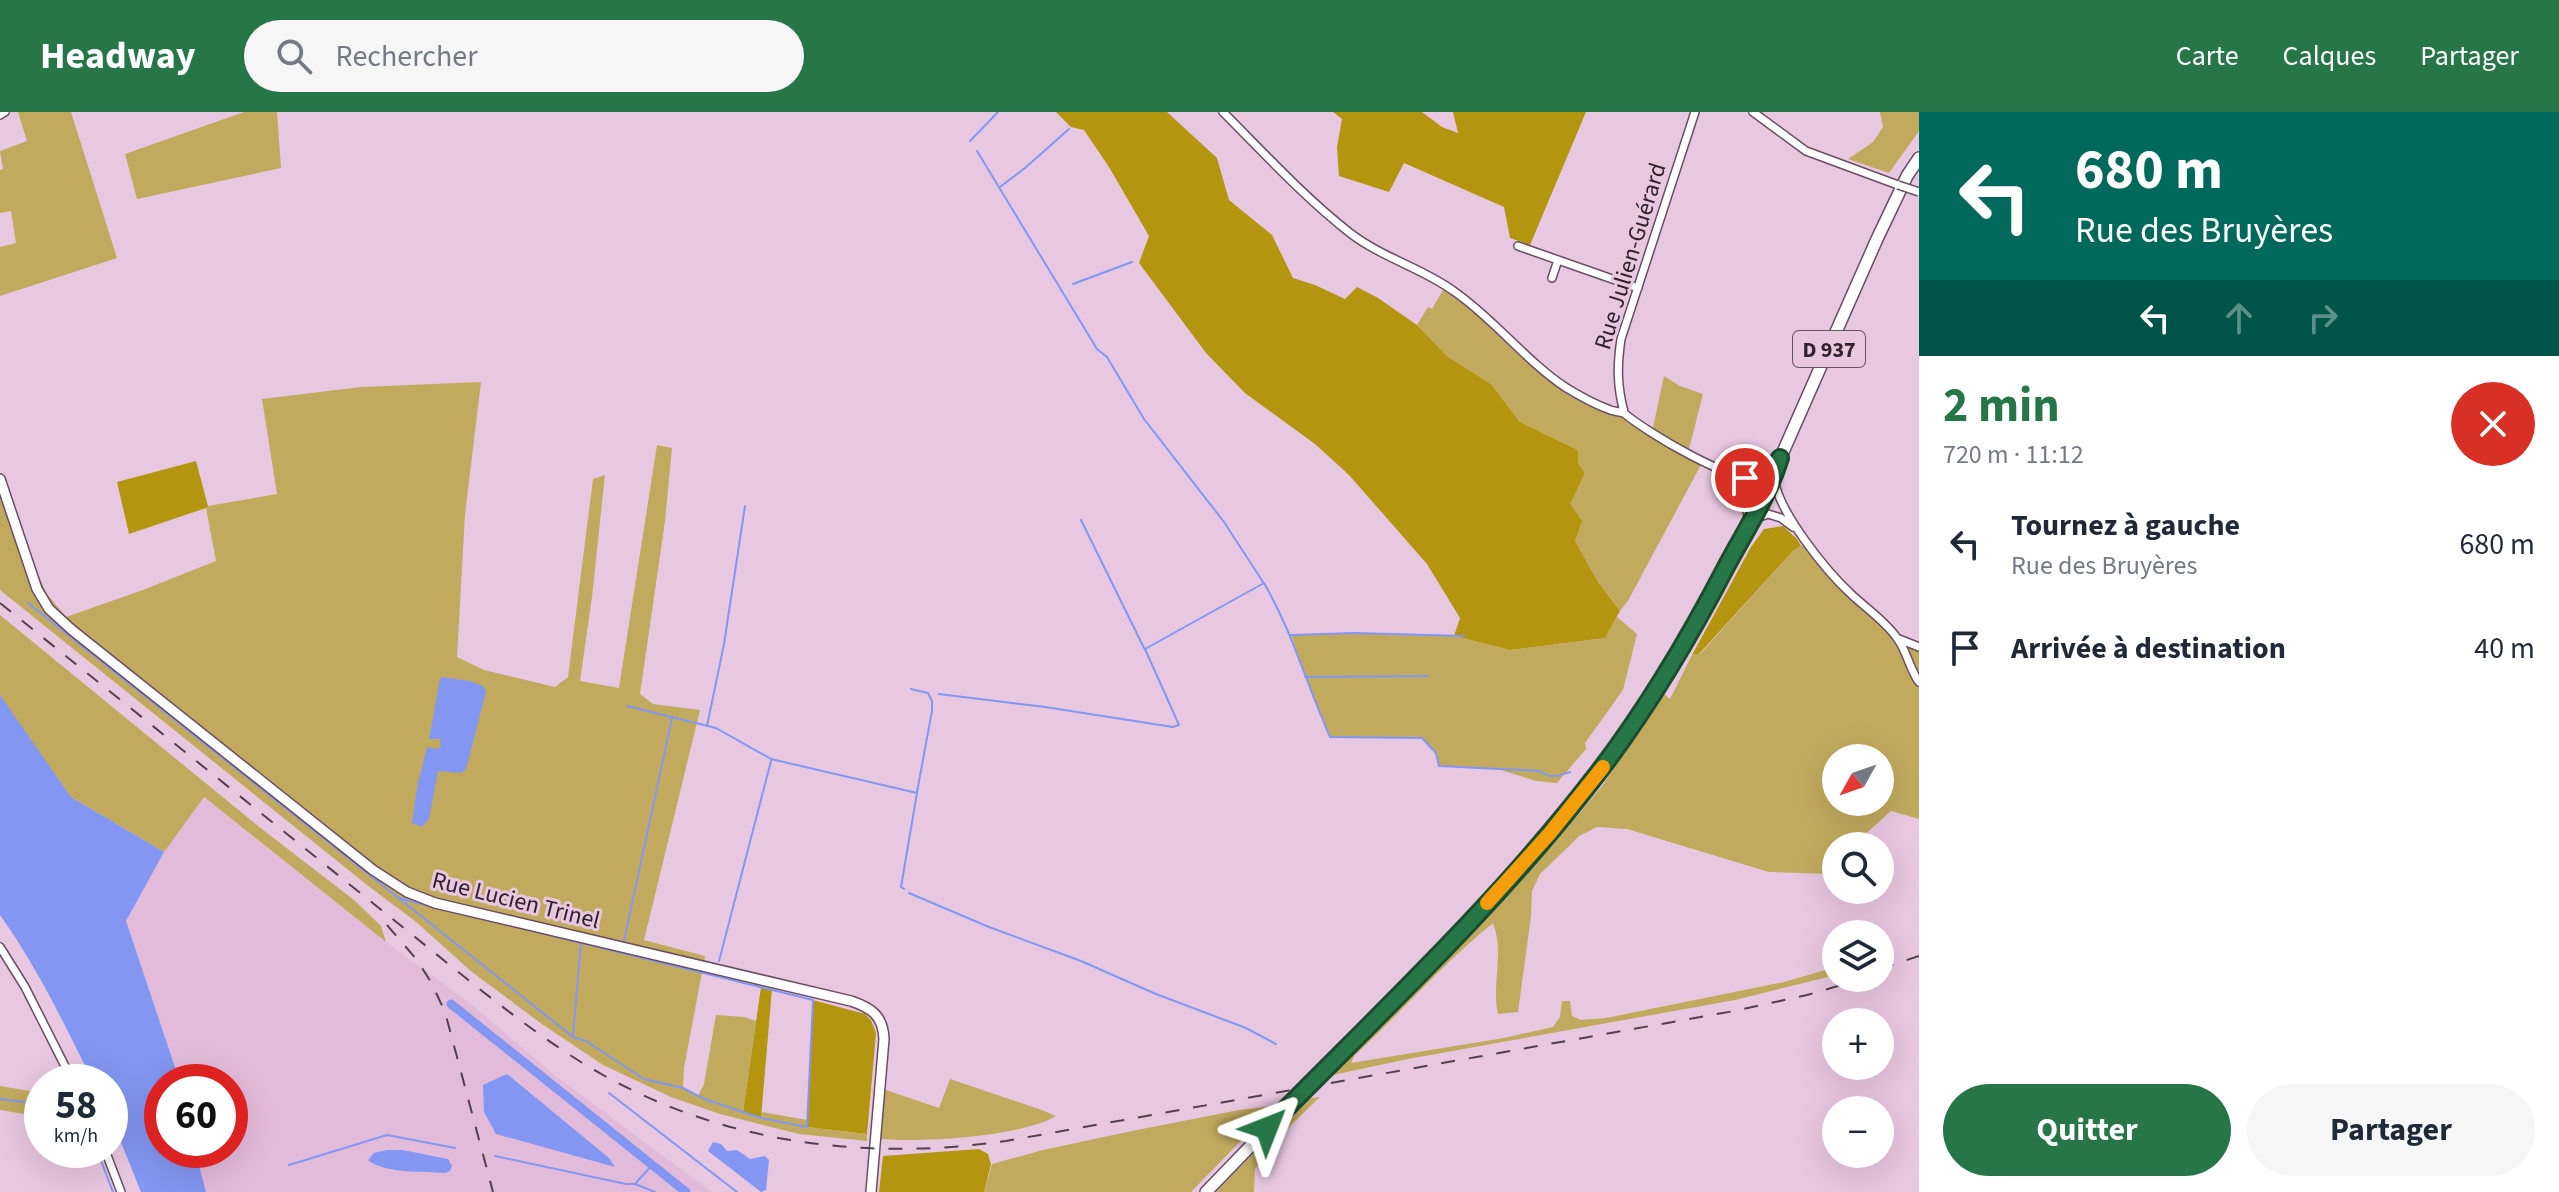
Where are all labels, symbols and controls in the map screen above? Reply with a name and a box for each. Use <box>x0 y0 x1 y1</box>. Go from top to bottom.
search box <box>244 20 804 92</box>
text: Headway <box>40 29 196 83</box>
icon: search <box>272 34 316 78</box>
text: Rechercher <box>336 35 478 78</box>
text: Carte <box>2176 36 2239 76</box>
text: Calques <box>2283 36 2376 76</box>
text: Partager <box>2420 36 2519 76</box>
text: 680 m <box>2075 131 2223 210</box>
icon: left <box>1943 144 2047 248</box>
street label: Rue Julien-Guérard <box>1585 158 1676 354</box>
text: Rue des Bruyères <box>2075 205 2333 256</box>
icon: left <box>2133 296 2177 340</box>
icon: ahead <box>2217 296 2261 340</box>
icon: right <box>2301 296 2345 340</box>
road number: D 937 <box>1793 331 1865 367</box>
text: 2 min <box>1943 372 2060 440</box>
button: close <box>2451 382 2535 466</box>
text: 720 m · 11:12 <box>1943 436 2084 473</box>
pin <box>1711 444 1779 512</box>
icon: arrive <box>1723 456 1767 500</box>
text: Tournez à gauche <box>2011 504 2240 547</box>
icon: left <box>1943 522 1987 566</box>
text: 680 m <box>2459 523 2535 566</box>
text: Rue des Bruyères <box>2011 547 2197 584</box>
icon: arrive <box>1943 626 1987 670</box>
text: Arrivée à destination <box>2011 627 2286 670</box>
text: 40 m <box>2474 627 2535 670</box>
north arrow <box>1822 744 1894 816</box>
map controls <box>1822 744 1894 1168</box>
button: search <box>1822 832 1894 904</box>
street label: Rue Lucien Trinel <box>428 863 603 938</box>
button: layers <box>1822 920 1894 992</box>
button: + <box>1822 1008 1894 1080</box>
speed limit sign: 60 <box>144 1064 248 1168</box>
text: 58 <box>55 1077 97 1134</box>
button: Quitter <box>1943 1084 2231 1176</box>
button: Partager <box>2247 1084 2535 1176</box>
position arrow <box>1225 1086 1309 1170</box>
button: − <box>1822 1096 1894 1168</box>
text: km/h <box>54 1122 98 1150</box>

